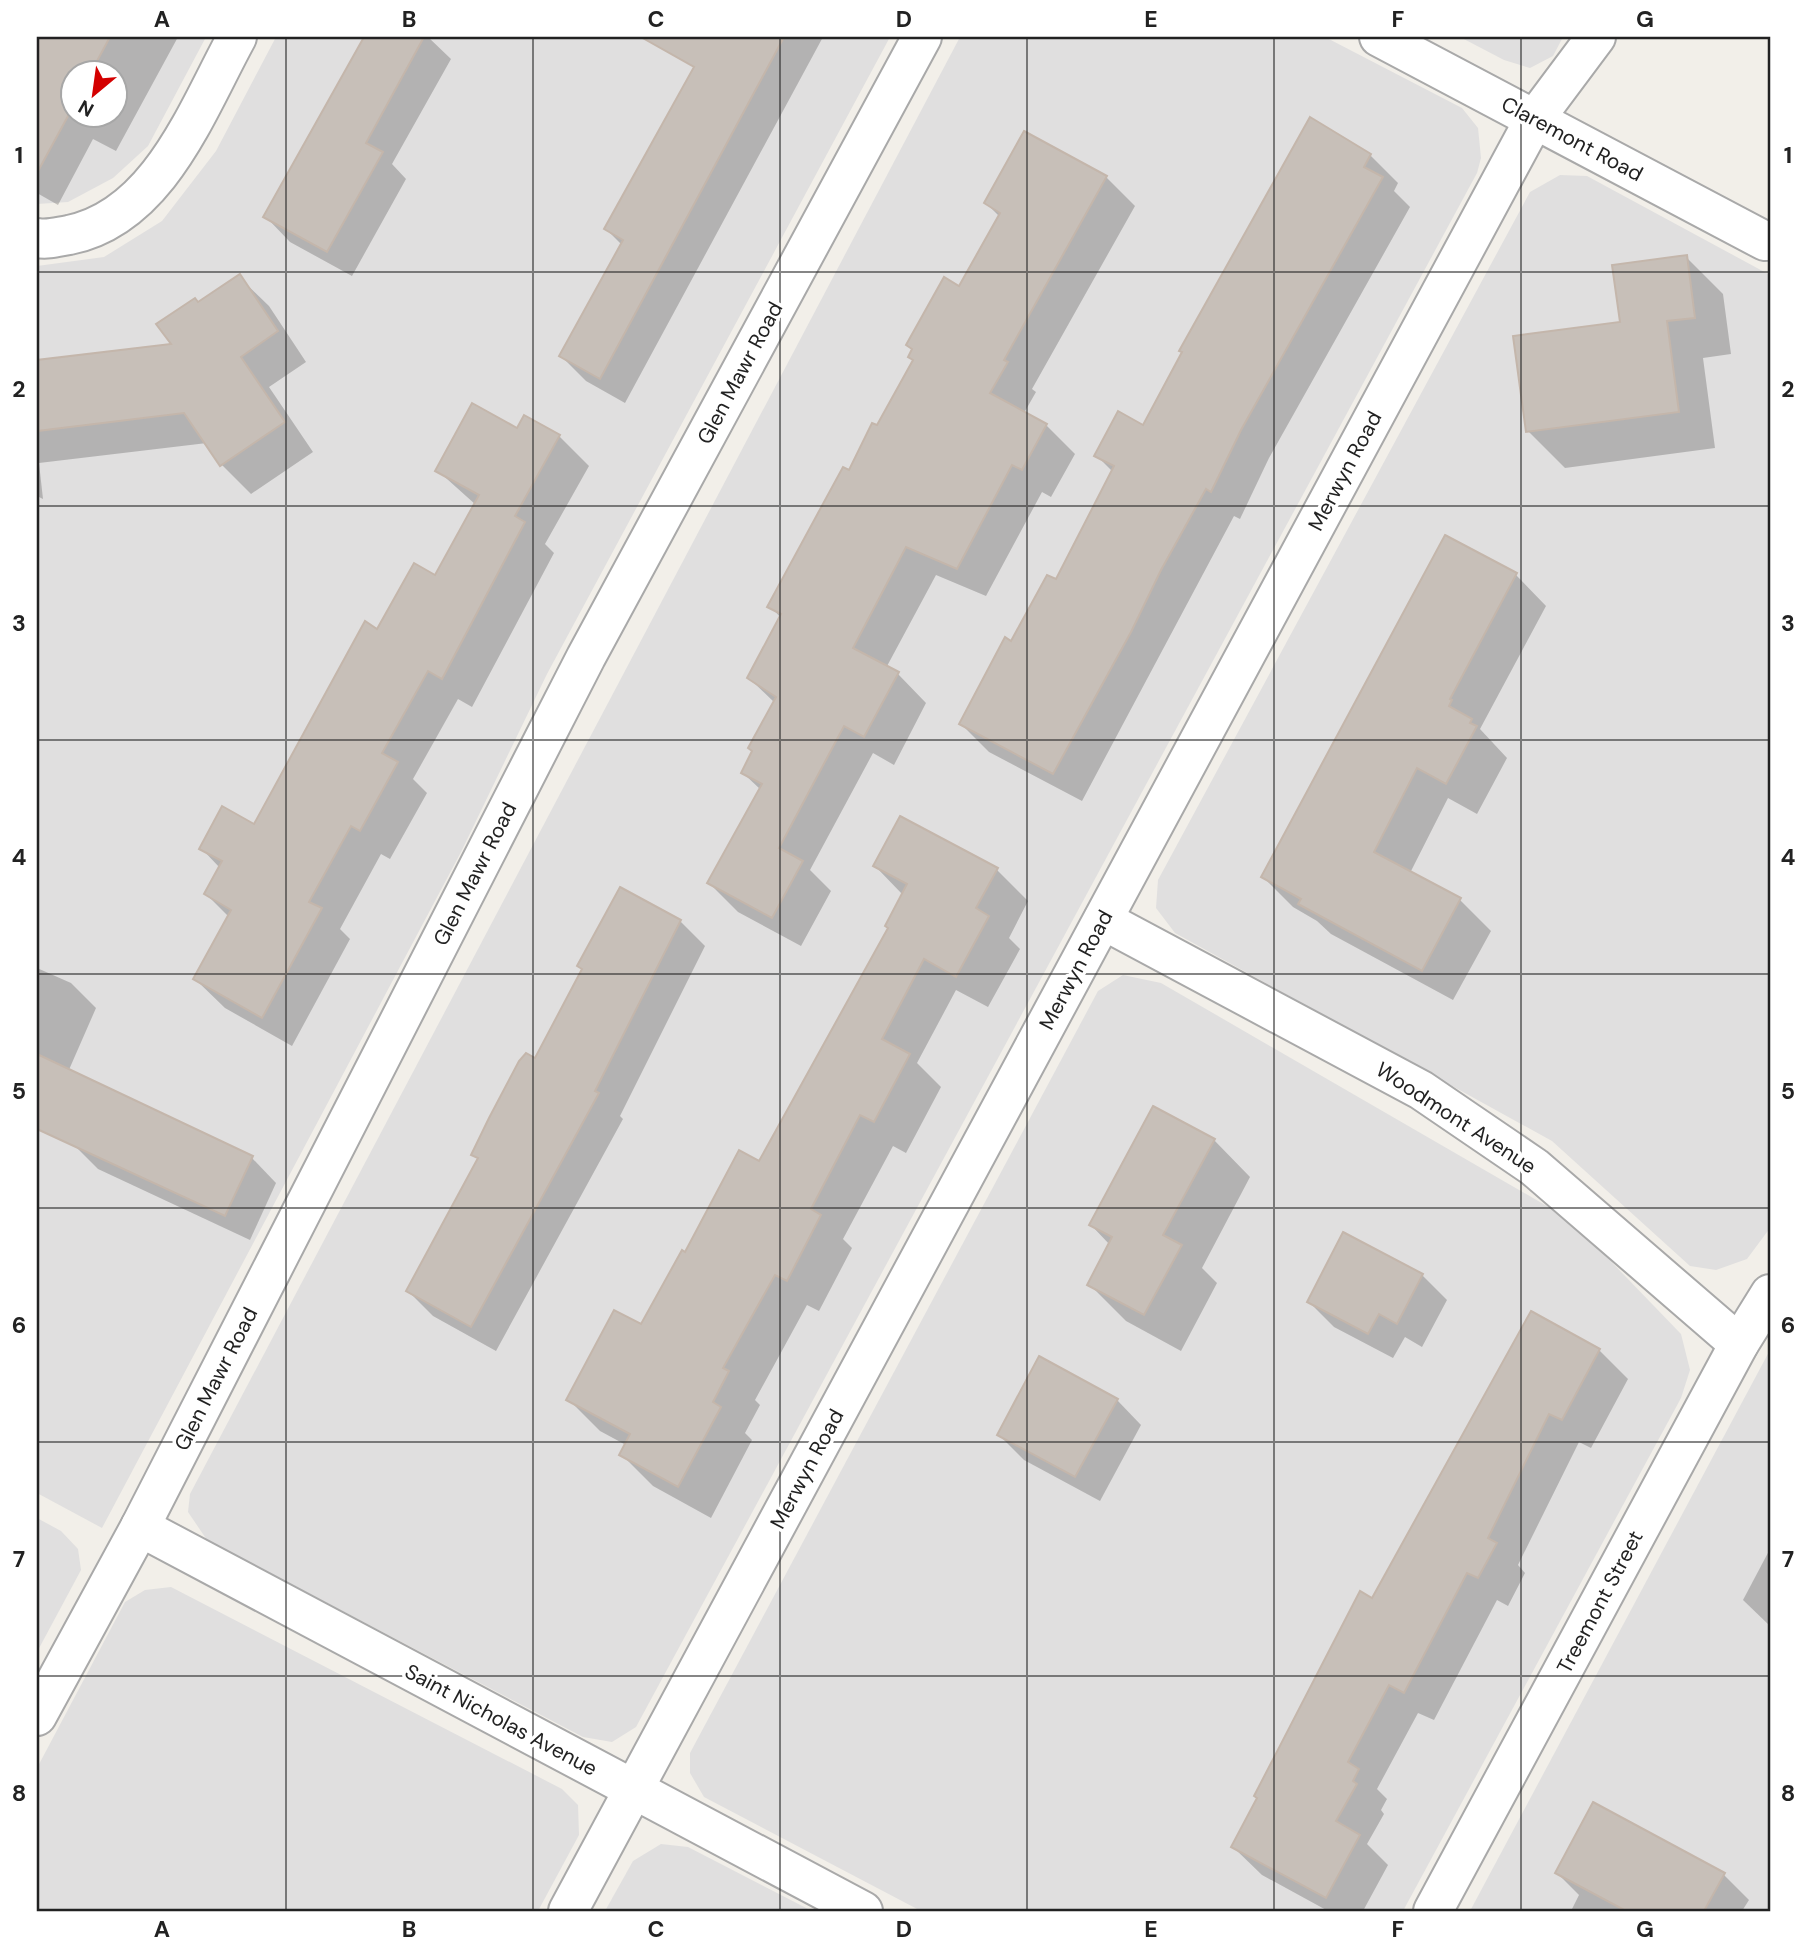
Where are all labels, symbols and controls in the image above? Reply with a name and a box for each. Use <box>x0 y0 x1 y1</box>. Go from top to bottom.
text: A <box>154 4 170 34</box>
text: B <box>402 4 416 34</box>
text: C <box>648 4 664 34</box>
text: D <box>896 4 912 34</box>
text: E <box>1144 4 1158 34</box>
text: F <box>1392 4 1405 34</box>
text: G <box>1636 4 1654 34</box>
north arrow <box>60 60 130 130</box>
street label: Claremont Road <box>1496 90 1648 188</box>
text: N <box>74 94 98 123</box>
text: 1 <box>15 140 23 170</box>
text: 1 <box>1784 140 1792 170</box>
street label: Glen Mawr Road <box>691 297 789 449</box>
text: 2 <box>12 374 26 404</box>
text: 2 <box>1781 374 1795 404</box>
street label: Merwyn Road <box>1302 406 1388 536</box>
text: 3 <box>12 608 26 638</box>
text: 3 <box>1781 608 1795 638</box>
street label: Glen Mawr Road <box>427 798 523 950</box>
text: 4 <box>12 842 27 872</box>
text: 4 <box>1781 842 1796 872</box>
street label: Merwyn Road <box>1033 905 1119 1035</box>
street label: Woodmont Avenue <box>1370 1056 1542 1180</box>
text: 5 <box>12 1076 26 1106</box>
text: 5 <box>1781 1076 1795 1106</box>
street label: Glen Mawr Road <box>168 1303 264 1455</box>
text: 6 <box>12 1310 26 1340</box>
text: 6 <box>1781 1310 1795 1340</box>
street label: Merwyn Road <box>764 1404 850 1534</box>
street label: Treemont Street <box>1550 1526 1650 1678</box>
text: 7 <box>13 1544 25 1574</box>
text: 7 <box>1782 1544 1794 1574</box>
street label: Saint Nicholas Avenue <box>400 1657 602 1783</box>
text: 8 <box>12 1778 26 1808</box>
text: 8 <box>1781 1778 1795 1808</box>
text: A <box>154 1914 170 1944</box>
text: B <box>402 1914 416 1944</box>
text: C <box>648 1914 664 1944</box>
text: D <box>896 1914 912 1944</box>
text: E <box>1144 1914 1158 1944</box>
text: F <box>1392 1914 1405 1944</box>
text: G <box>1636 1914 1654 1944</box>

